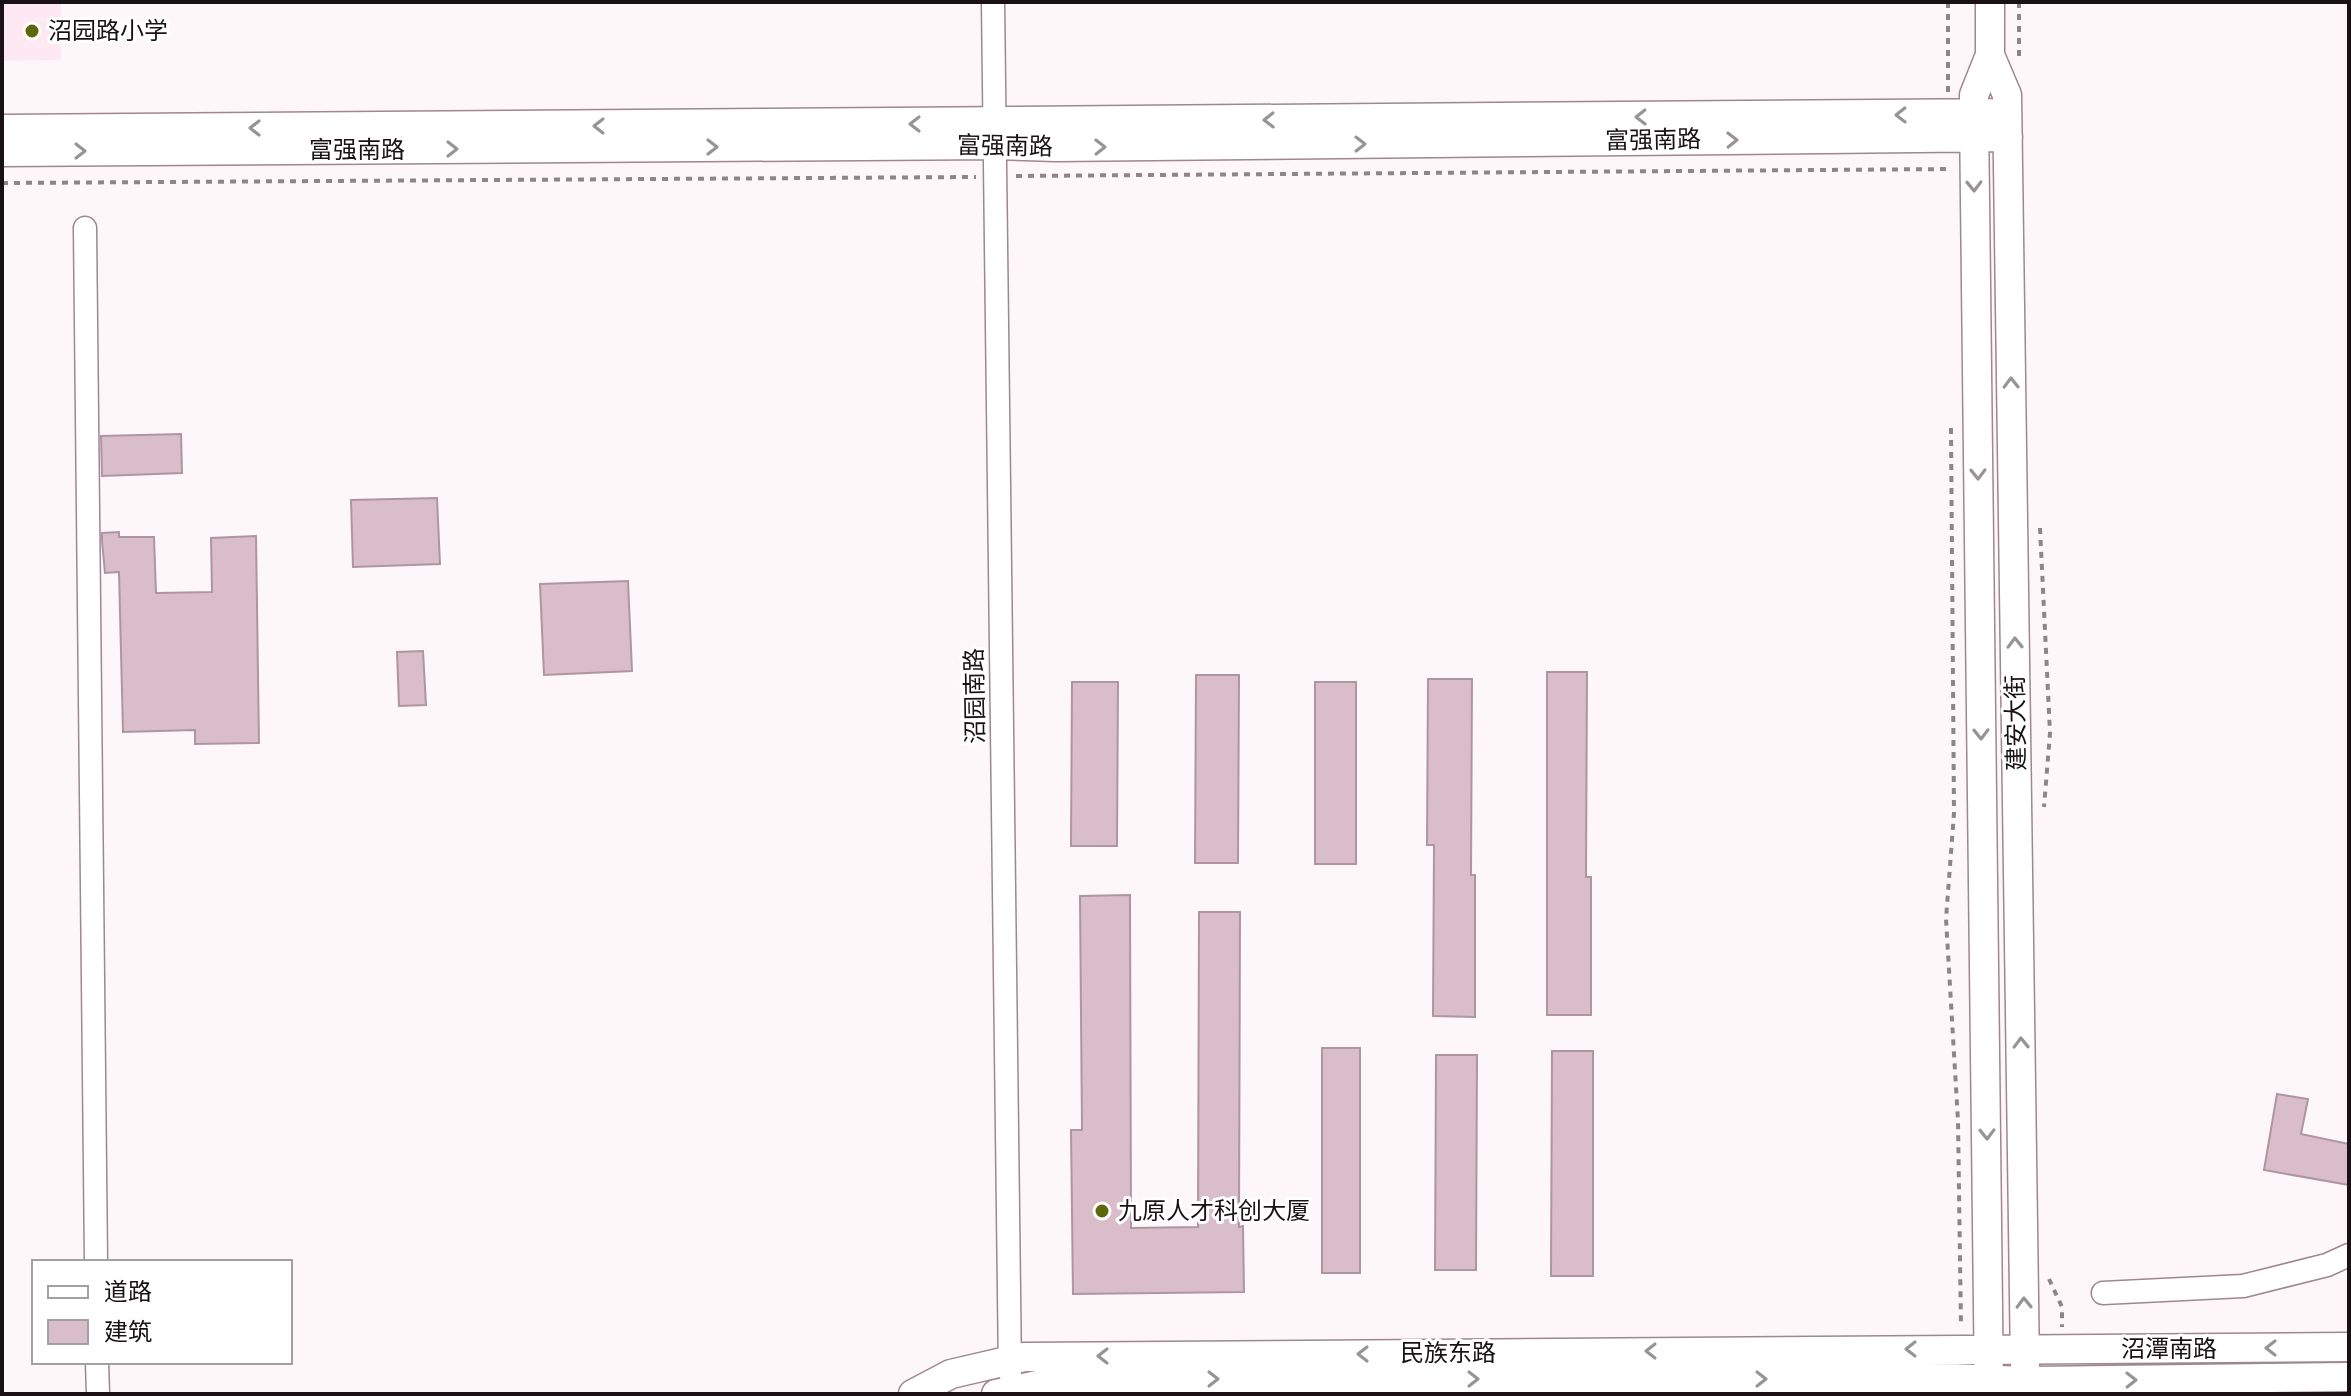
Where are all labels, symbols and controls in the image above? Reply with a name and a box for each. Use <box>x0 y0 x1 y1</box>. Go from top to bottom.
place label: 沼园路小学 <box>48 15 168 44</box>
marker: 沼园路小学 <box>23 22 41 40</box>
one-way arrow <box>1894 106 1907 123</box>
one-way arrow <box>1634 108 1647 126</box>
one-way arrow <box>1262 112 1275 129</box>
one-way arrow <box>908 115 921 132</box>
one-way arrow <box>592 117 605 135</box>
one-way arrow <box>248 119 261 137</box>
street label: 富强南路 <box>1605 123 1701 154</box>
street label: 富强南路 <box>957 129 1053 160</box>
one-way arrow <box>1726 131 1739 148</box>
street label: 富强南路 <box>309 134 405 163</box>
one-way arrow <box>1354 135 1367 153</box>
one-way arrow <box>706 138 719 156</box>
one-way arrow <box>1094 138 1107 155</box>
one-way arrow <box>446 140 459 158</box>
one-way arrow <box>74 142 87 160</box>
one-way arrow <box>1966 180 1983 193</box>
one-way arrow <box>2003 376 2020 389</box>
one-way arrow <box>1969 468 1987 481</box>
one-way arrow <box>2006 636 2024 649</box>
street label: 沼园南路 <box>958 648 989 744</box>
street label: 建安大街 <box>1999 675 2030 771</box>
one-way arrow <box>1973 728 1990 741</box>
one-way arrow <box>2012 1036 2029 1049</box>
one-way arrow <box>1978 1128 1995 1141</box>
place label: 九原人才科创大厦 <box>1118 1195 1310 1224</box>
marker: 九原人才科创大厦 <box>1093 1202 1111 1220</box>
legend <box>32 1260 292 1364</box>
text: 道路 <box>104 1276 152 1305</box>
one-way arrow <box>2015 1296 2033 1309</box>
text: 建筑 <box>104 1316 152 1345</box>
street label: 沼潭南路 <box>2121 1333 2217 1362</box>
street label: 民族东路 <box>1400 1337 1496 1366</box>
one-way arrow <box>2264 1339 2277 1357</box>
one-way arrow <box>1904 1340 1917 1358</box>
one-way arrow <box>1644 1342 1657 1360</box>
one-way arrow <box>1356 1345 1369 1363</box>
one-way arrow <box>1096 1347 1109 1365</box>
one-way arrow <box>1207 1370 1220 1388</box>
one-way arrow <box>1467 1370 1480 1388</box>
one-way arrow <box>1755 1370 1768 1388</box>
one-way arrow <box>2125 1371 2138 1389</box>

